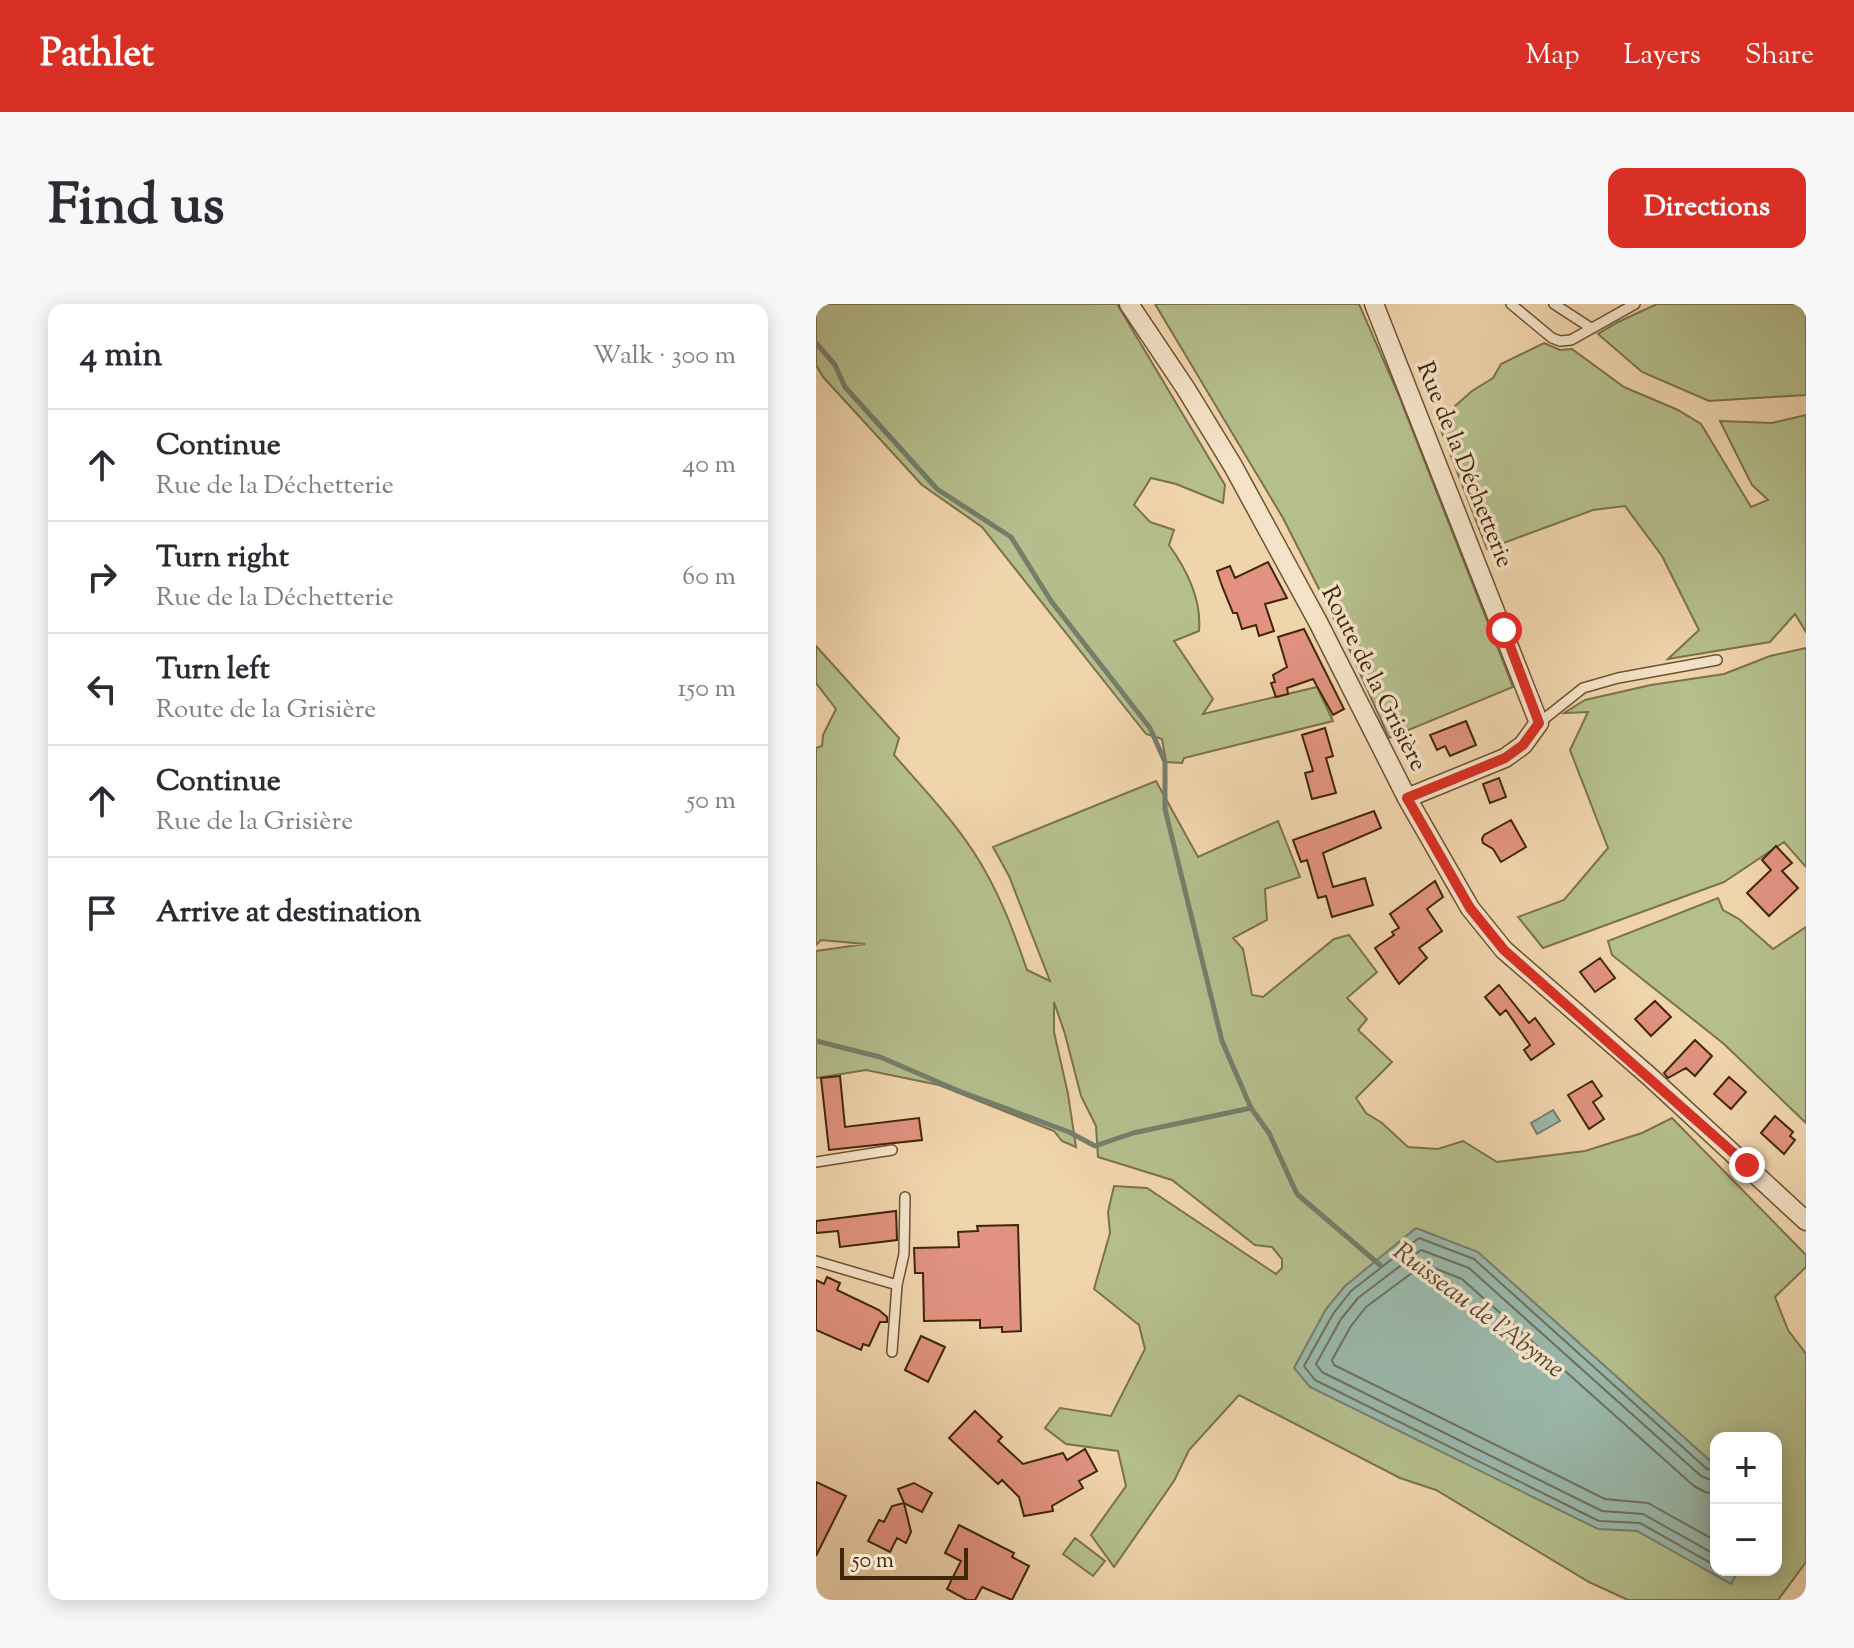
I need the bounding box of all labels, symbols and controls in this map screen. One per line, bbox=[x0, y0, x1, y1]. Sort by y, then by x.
text: Pathlet bbox=[40, 29, 154, 83]
text: Map bbox=[1526, 36, 1579, 76]
text: Layers bbox=[1623, 36, 1701, 76]
text: Share bbox=[1745, 36, 1814, 76]
text: Find us bbox=[48, 168, 224, 249]
button: Directions bbox=[1608, 168, 1806, 248]
text: 4 min bbox=[80, 332, 162, 381]
text: Walk · 300 m bbox=[593, 338, 736, 375]
street label: Rue de la Déchetterie bbox=[1407, 357, 1521, 573]
text: Continue bbox=[156, 425, 281, 468]
icon: ahead bbox=[80, 443, 124, 487]
text: 40 m bbox=[682, 447, 736, 484]
text: Rue de la Déchetterie bbox=[156, 468, 394, 505]
text: Turn right bbox=[156, 537, 289, 580]
icon: right bbox=[80, 555, 124, 599]
text: 60 m bbox=[682, 559, 736, 596]
text: Rue de la Déchetterie bbox=[156, 580, 394, 617]
street label: Route de la Grisière bbox=[1312, 581, 1434, 777]
route start bbox=[1486, 612, 1522, 648]
text: Turn left bbox=[156, 649, 270, 692]
icon: left bbox=[80, 667, 124, 711]
text: 150 m bbox=[677, 671, 736, 708]
text: Route de la Grisière bbox=[156, 692, 376, 729]
text: Continue bbox=[156, 761, 281, 804]
icon: ahead bbox=[80, 779, 124, 823]
text: 50 m bbox=[686, 783, 736, 820]
text: Rue de la Grisière bbox=[156, 804, 353, 841]
icon: arrive bbox=[80, 891, 124, 935]
text: Arrive at destination bbox=[156, 892, 421, 935]
route end bbox=[1729, 1147, 1765, 1183]
water label: Ruisseau de l'Abyme bbox=[1385, 1234, 1571, 1388]
map controls bbox=[1710, 1432, 1782, 1576]
button: + bbox=[1710, 1432, 1782, 1504]
button: − bbox=[1710, 1504, 1782, 1576]
scale bar bbox=[840, 1544, 968, 1580]
text: 50 m bbox=[852, 1546, 894, 1578]

